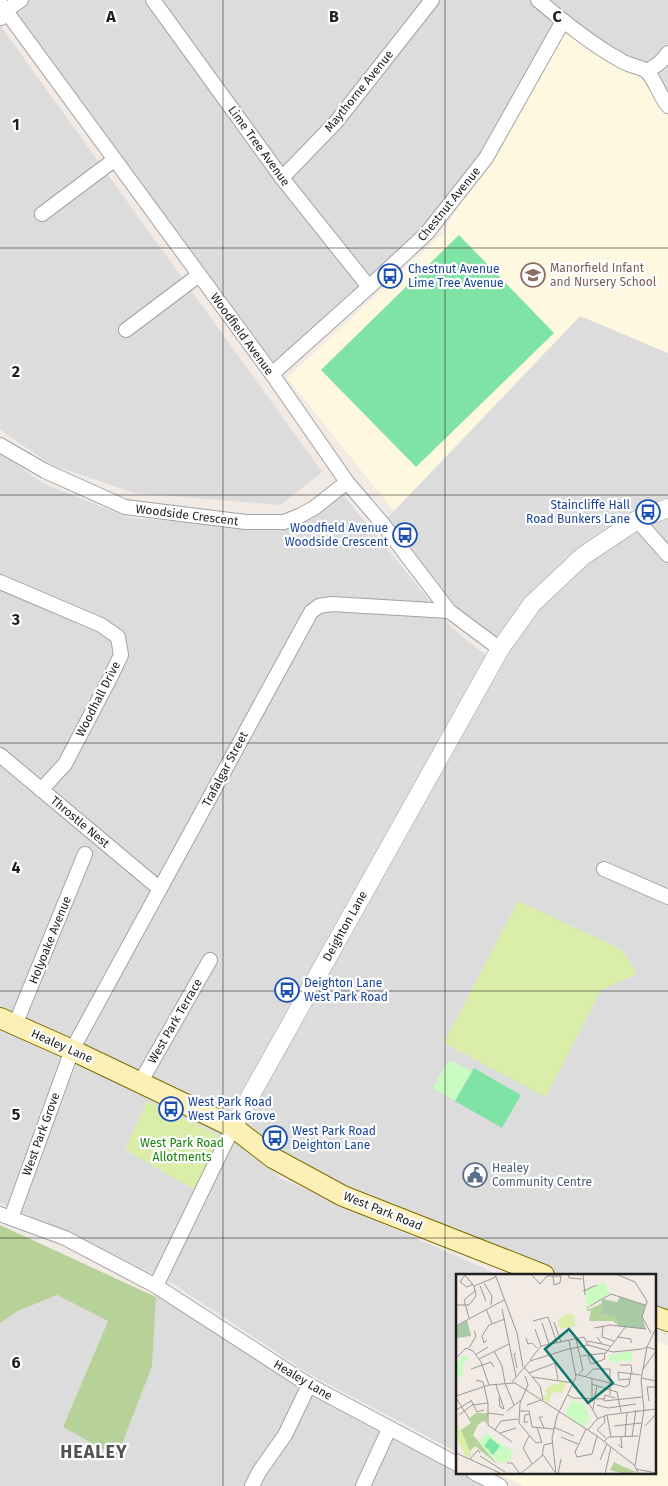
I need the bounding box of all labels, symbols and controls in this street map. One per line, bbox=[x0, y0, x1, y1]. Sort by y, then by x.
text: A bbox=[105, 7, 116, 26]
text: B bbox=[329, 7, 339, 26]
text: C bbox=[552, 7, 562, 26]
street label: Maythorne Avenue bbox=[322, 47, 396, 135]
street label: Lime Tree Avenue bbox=[225, 103, 293, 189]
text: 1 bbox=[12, 115, 20, 134]
street label: Chestnut Avenue bbox=[415, 164, 483, 244]
place label: Manorfield Infant and Nursery School bbox=[550, 261, 657, 289]
place label: Chestnut Avenue Lime Tree Avenue bbox=[408, 262, 504, 290]
school or university icon: Manorfield Infant and Nursery School bbox=[520, 262, 546, 288]
bus stop icon: Chestnut Avenue Lime Tree Avenue bbox=[377, 263, 403, 289]
street label: Woodfield Avenue bbox=[208, 290, 276, 378]
text: 2 bbox=[12, 362, 20, 381]
place label: Staincliffe Hall Road Bunkers Lane bbox=[526, 498, 630, 526]
bus stop icon: Staincliffe Hall Road Bunkers Lane bbox=[635, 499, 661, 525]
street label: Woodside Crescent bbox=[135, 502, 240, 528]
place label: Woodfield Avenue Woodside Crescent bbox=[285, 521, 389, 549]
bus stop icon: Woodfield Avenue Woodside Crescent bbox=[392, 522, 418, 548]
text: 3 bbox=[11, 610, 20, 629]
street label: Woodhall Drive bbox=[73, 659, 123, 739]
street label: Trafalgar Street bbox=[199, 728, 251, 809]
street label: Throstle Nest bbox=[48, 793, 113, 851]
text: 4 bbox=[11, 858, 21, 877]
street label: Deighton Lane bbox=[320, 888, 370, 964]
street label: Holyoake Avenue bbox=[26, 894, 74, 986]
street label: West Park Terrace bbox=[145, 976, 205, 1066]
place label: Deighton Lane West Park Road bbox=[304, 976, 388, 1004]
bus stop icon: Deighton Lane West Park Road bbox=[274, 977, 300, 1003]
street label: Healey Lane bbox=[29, 1026, 95, 1066]
street label: West Park Grove bbox=[19, 1091, 63, 1177]
place label: West Park Road West Park Grove bbox=[188, 1095, 275, 1123]
bus stop icon: West Park Road West Park Grove bbox=[158, 1096, 184, 1122]
text: 5 bbox=[12, 1105, 21, 1124]
place label: West Park Road Deighton Lane bbox=[292, 1124, 376, 1152]
bus stop icon: West Park Road Deighton Lane bbox=[262, 1125, 288, 1151]
park label: West Park Road Allotments bbox=[140, 1136, 224, 1164]
place label: Healey Community Centre bbox=[492, 1161, 592, 1189]
public building icon: Healey Community Centre bbox=[462, 1162, 488, 1188]
street label: West Park Road bbox=[341, 1189, 425, 1233]
inset map bbox=[456, 1274, 656, 1474]
text: 6 bbox=[11, 1353, 21, 1372]
street label: Healey Lane bbox=[271, 1357, 335, 1403]
district label: HEALEY bbox=[60, 1441, 128, 1463]

